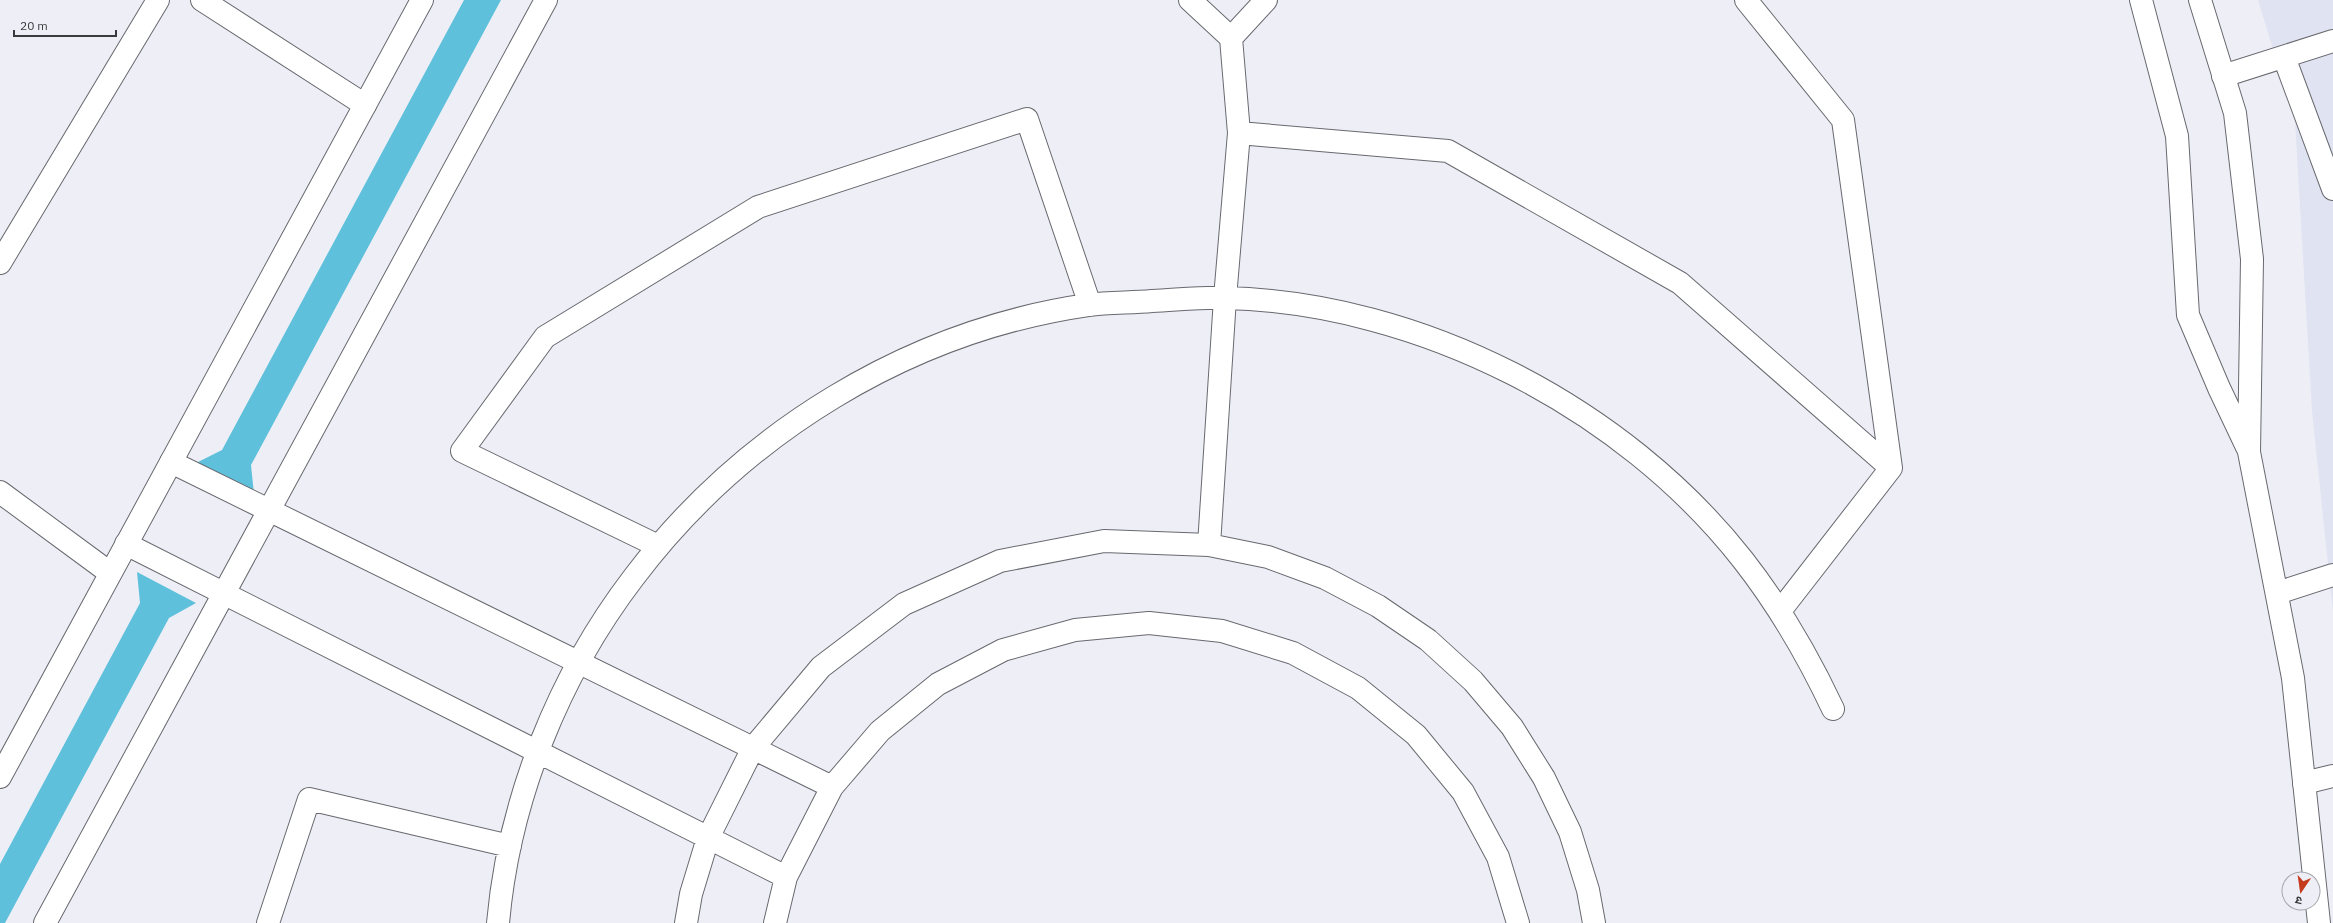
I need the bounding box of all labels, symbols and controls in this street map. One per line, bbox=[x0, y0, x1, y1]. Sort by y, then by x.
scale bar bbox=[14, 12, 116, 38]
text: 20 m bbox=[20, 18, 48, 33]
north arrow bbox=[2281, 871, 2321, 911]
text: उ bbox=[2293, 893, 2303, 908]

